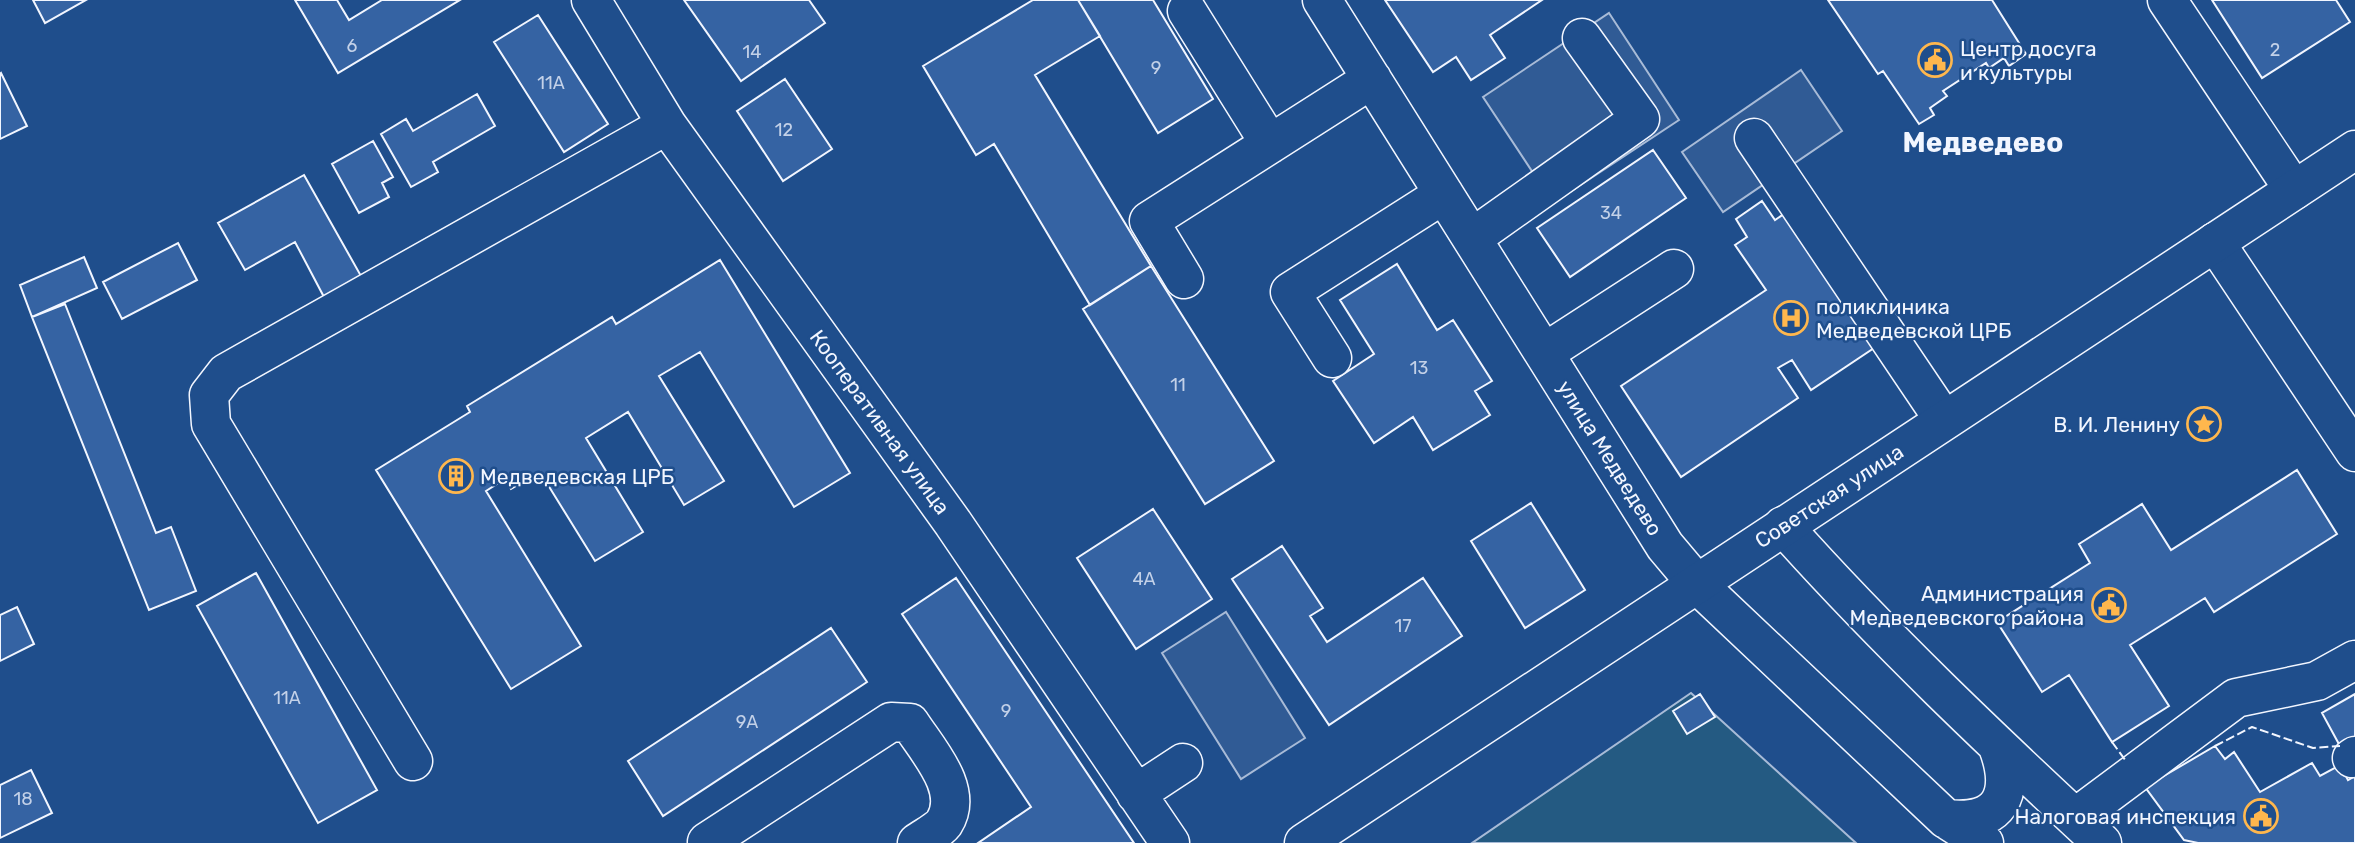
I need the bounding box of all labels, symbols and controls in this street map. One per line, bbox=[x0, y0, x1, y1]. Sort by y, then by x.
house number: 6 bbox=[347, 35, 358, 57]
place label: Центр досуга и культуры bbox=[1960, 36, 2097, 85]
house number: 2 bbox=[2270, 39, 2280, 61]
house number: 14 bbox=[743, 41, 761, 63]
public building icon: Центр досуга и культуры bbox=[1916, 41, 1954, 79]
house number: 9 bbox=[1151, 57, 1161, 79]
house number: 11А bbox=[537, 72, 565, 94]
house number: 12 bbox=[775, 119, 793, 141]
district label: Медведево bbox=[1903, 126, 2063, 159]
house number: 34 bbox=[1600, 202, 1622, 224]
place label: поликлиника Медведевской ЦРБ bbox=[1816, 294, 2011, 343]
hospital icon: поликлиника Медведевской ЦРБ bbox=[1772, 299, 1810, 337]
street label: Кооперативная улица bbox=[805, 325, 955, 519]
house number: 13 bbox=[1410, 357, 1428, 379]
house number: 11 bbox=[1170, 374, 1186, 396]
street label: улица Медведево bbox=[1552, 376, 1668, 540]
place icon: В. И. Ленину bbox=[2185, 405, 2223, 443]
place label: В. И. Ленину bbox=[2053, 412, 2180, 437]
street label: Советская улица bbox=[1750, 439, 1908, 553]
building icon: Медведевская ЦРБ bbox=[437, 457, 475, 495]
place label: Медведевская ЦРБ bbox=[480, 464, 674, 489]
house number: 4А bbox=[1132, 568, 1156, 590]
place label: Администрация Медведевского района bbox=[1850, 581, 2084, 630]
public building icon: Администрация Медведевского района bbox=[2090, 586, 2128, 624]
house number: 17 bbox=[1395, 615, 1411, 637]
house number: 11А bbox=[273, 687, 301, 709]
house number: 9 bbox=[1001, 700, 1011, 722]
house number: 9А bbox=[736, 711, 758, 733]
house number: 18 bbox=[13, 788, 33, 810]
public building icon: Налоговая инспекция bbox=[2242, 797, 2280, 835]
place label: Налоговая инспекция bbox=[2015, 804, 2236, 829]

